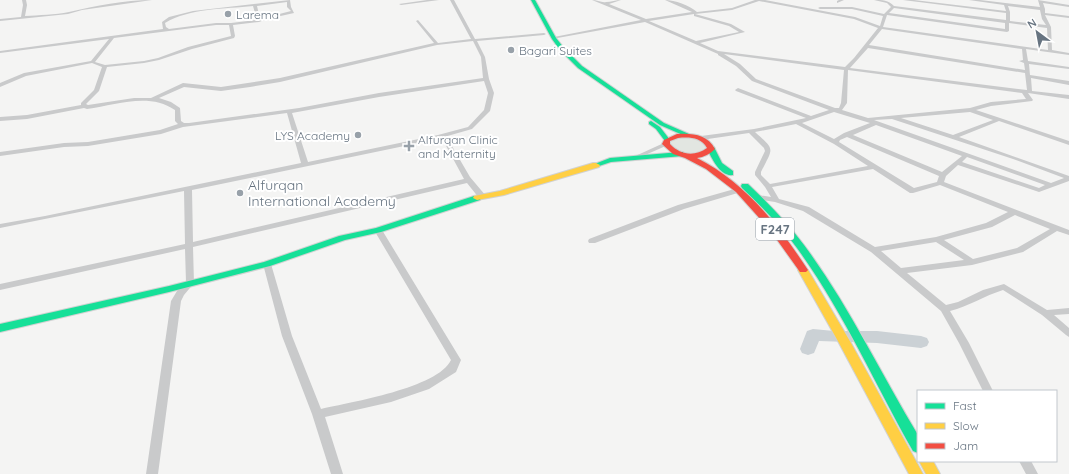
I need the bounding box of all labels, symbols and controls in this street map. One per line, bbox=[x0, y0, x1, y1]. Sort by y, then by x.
place label: Larema bbox=[236, 7, 279, 22]
marker: Larema bbox=[223, 9, 233, 19]
north arrow bbox=[1017, 12, 1057, 52]
text: N bbox=[1025, 15, 1039, 32]
place label: Bagari Suites bbox=[519, 43, 592, 58]
marker: Bagari Suites bbox=[506, 45, 516, 55]
place label: LYS Academy bbox=[275, 128, 350, 143]
marker: LYS Academy bbox=[353, 130, 363, 140]
place label: Alfurqan Clinic and Maternity bbox=[418, 132, 498, 161]
marker: Alfurqan Clinic and Maternity bbox=[403, 140, 415, 152]
place label: Alfurqan International Academy bbox=[248, 176, 396, 210]
marker: Alfurqan International Academy bbox=[235, 188, 245, 198]
road number: F247 bbox=[756, 218, 794, 240]
legend bbox=[917, 390, 1057, 462]
text: Fast bbox=[953, 398, 977, 413]
text: Slow bbox=[953, 418, 979, 433]
text: Jam bbox=[953, 438, 978, 453]

